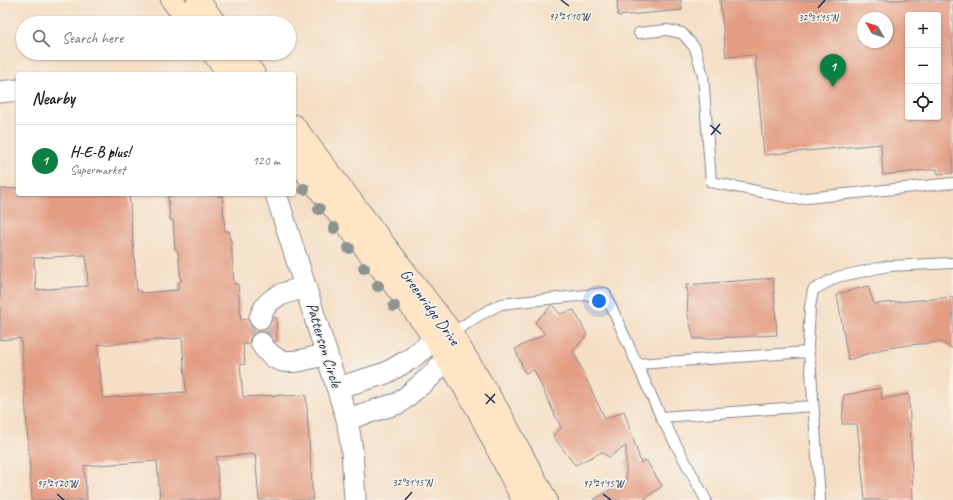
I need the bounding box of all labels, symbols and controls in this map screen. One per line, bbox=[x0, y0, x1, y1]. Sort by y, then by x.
text: 97°21'10"W bbox=[549, 10, 591, 23]
text: 32°31'15"N bbox=[798, 11, 840, 24]
north arrow bbox=[857, 12, 893, 48]
map controls bbox=[905, 12, 941, 120]
button: + bbox=[905, 12, 941, 48]
search box bbox=[16, 16, 296, 60]
icon: search bbox=[30, 27, 52, 49]
text: Search here bbox=[62, 29, 123, 48]
button: − bbox=[905, 48, 941, 84]
pin: 1 bbox=[820, 54, 846, 87]
button: locate bbox=[905, 84, 941, 120]
text: Nearby bbox=[32, 88, 75, 109]
text: H-E-B plus! bbox=[70, 143, 130, 162]
text: 1 bbox=[42, 153, 48, 169]
text: 120 m bbox=[252, 153, 280, 169]
text: Supermarket bbox=[70, 162, 125, 178]
street label: Greenridge Drive bbox=[396, 265, 465, 351]
your location bbox=[589, 291, 609, 311]
street label: Patterson Circle bbox=[302, 300, 347, 391]
text: 32°31'15"N bbox=[392, 476, 434, 489]
text: 97°21'20"W bbox=[37, 477, 79, 490]
text: 97°21'15"W bbox=[583, 477, 625, 490]

